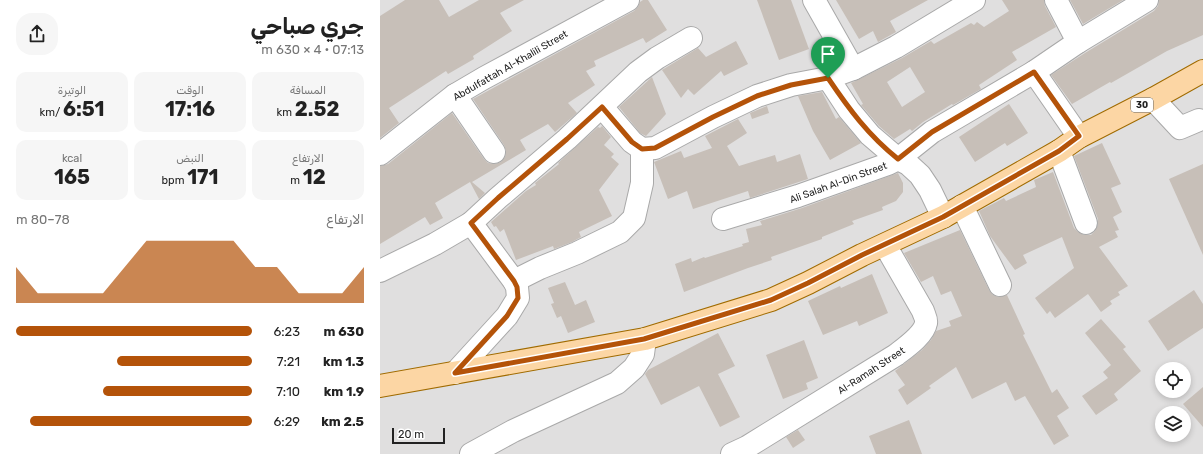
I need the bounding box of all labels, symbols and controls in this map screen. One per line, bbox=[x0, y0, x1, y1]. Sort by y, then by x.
button: share bbox=[16, 13, 58, 55]
text: جري صباحي bbox=[251, 13, 364, 40]
street label: Abdulfattah Al-Khalili Street bbox=[451, 28, 570, 104]
pin bbox=[811, 37, 845, 78]
text: 07:13 · 4 × 630 m bbox=[261, 42, 364, 57]
icon: arrive bbox=[817, 43, 839, 65]
text: الوتيرة bbox=[58, 84, 86, 97]
text: الوقت bbox=[176, 84, 204, 97]
text: المسافة bbox=[290, 84, 326, 97]
text: 6:51 bbox=[63, 97, 105, 121]
text: 17:16 bbox=[165, 97, 215, 121]
text: 2.52 bbox=[295, 97, 339, 121]
road number: 30 bbox=[1131, 98, 1153, 112]
text: /km bbox=[39, 106, 63, 119]
text: km bbox=[277, 106, 295, 119]
text: kcal bbox=[62, 152, 82, 165]
text: النبض bbox=[176, 152, 204, 165]
text: الارتفاع bbox=[292, 152, 324, 165]
street label: Ali Salah Al-Din Street bbox=[788, 160, 889, 206]
text: 165 bbox=[54, 165, 90, 189]
text: 171 bbox=[187, 165, 218, 189]
text: 12 bbox=[303, 165, 326, 189]
text: bpm bbox=[162, 174, 187, 187]
text: m bbox=[290, 174, 303, 187]
text: 78–80 m bbox=[16, 212, 70, 227]
text: الارتفاع bbox=[327, 212, 364, 227]
text: 6:23 bbox=[273, 324, 300, 339]
text: 630 m bbox=[323, 324, 364, 339]
street label: Al-Ramah Street bbox=[836, 345, 908, 397]
text: 7:21 bbox=[277, 354, 300, 369]
text: 1.3 km bbox=[323, 354, 364, 369]
map controls bbox=[1155, 362, 1191, 442]
button: locate bbox=[1155, 362, 1191, 398]
text: 7:10 bbox=[276, 384, 300, 399]
text: 1.9 km bbox=[324, 384, 364, 399]
button: layers bbox=[1155, 406, 1191, 442]
text: 6:29 bbox=[273, 414, 300, 429]
text: 2.5 km bbox=[321, 414, 364, 429]
scale bar bbox=[392, 426, 445, 445]
text: 20 m bbox=[398, 428, 424, 441]

